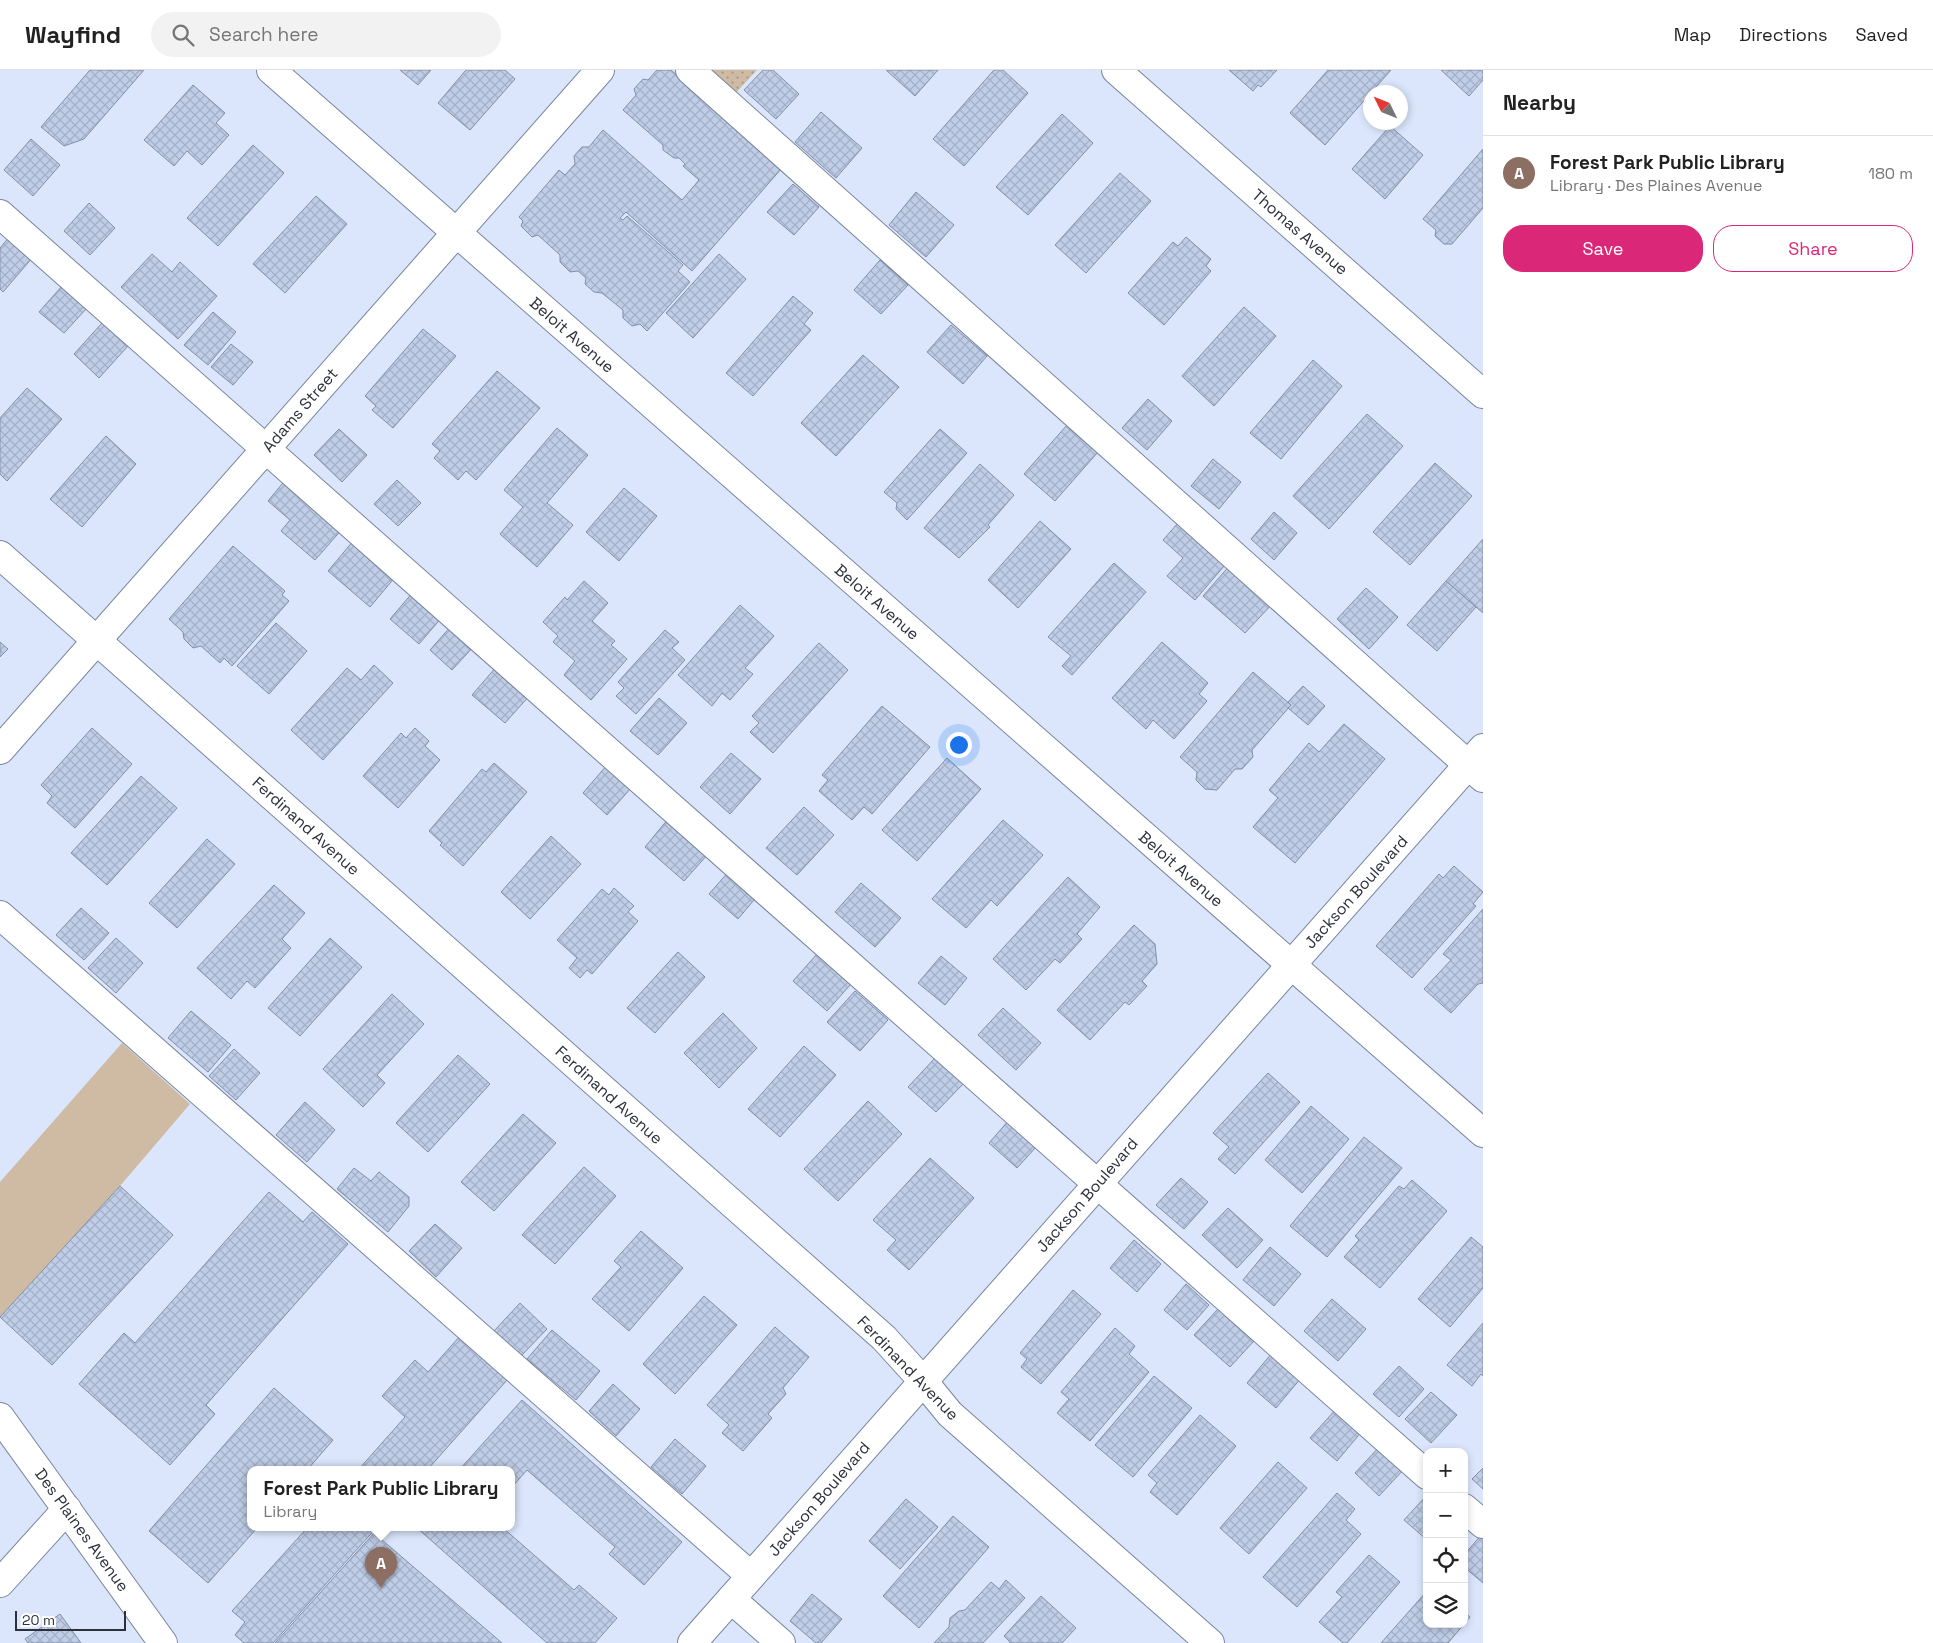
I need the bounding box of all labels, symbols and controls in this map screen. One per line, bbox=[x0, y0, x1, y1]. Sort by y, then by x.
search box bbox=[151, 12, 501, 57]
text: Wayfind bbox=[25, 19, 121, 50]
icon: search bbox=[169, 21, 197, 49]
text: Search here bbox=[209, 22, 319, 47]
text: Map bbox=[1674, 23, 1711, 46]
text: Directions bbox=[1739, 23, 1828, 46]
text: Saved bbox=[1856, 23, 1908, 46]
north arrow bbox=[1363, 85, 1408, 130]
text: Nearby bbox=[1503, 89, 1576, 116]
text: Forest Park Public Library bbox=[1550, 150, 1785, 175]
text: A bbox=[1514, 163, 1524, 184]
text: 180 m bbox=[1868, 163, 1913, 184]
text: Library · Des Plaines Avenue bbox=[1550, 175, 1762, 196]
street label: Thomas Avenue bbox=[1248, 184, 1352, 280]
button: Save bbox=[1503, 225, 1703, 272]
button: Share bbox=[1713, 225, 1913, 272]
street label: Beloit Avenue bbox=[525, 292, 619, 378]
street label: Adams Street bbox=[258, 364, 342, 456]
street label: Beloit Avenue bbox=[830, 559, 924, 645]
your location bbox=[946, 732, 972, 758]
street label: Ferdinand Avenue bbox=[248, 772, 364, 880]
street label: Beloit Avenue bbox=[1134, 826, 1228, 912]
street label: Jackson Boulevard bbox=[1300, 831, 1412, 953]
street label: Ferdinand Avenue bbox=[551, 1041, 667, 1149]
street label: Jackson Boulevard bbox=[1031, 1133, 1143, 1257]
street label: Ferdinand Avenue bbox=[853, 1311, 963, 1425]
street label: Jackson Boulevard bbox=[763, 1437, 875, 1561]
map controls bbox=[1423, 1448, 1468, 1628]
button: + bbox=[1423, 1448, 1468, 1493]
street label: Des Plaines Avenue bbox=[30, 1464, 134, 1596]
popup bbox=[247, 1466, 515, 1531]
text: Forest Park Public Library bbox=[264, 1476, 498, 1501]
button: − bbox=[1423, 1493, 1468, 1538]
text: Library bbox=[264, 1501, 317, 1522]
button: locate bbox=[1423, 1538, 1468, 1583]
pin: A bbox=[365, 1547, 397, 1588]
button: layers bbox=[1423, 1583, 1468, 1628]
scale bar bbox=[15, 1608, 126, 1631]
text: 20 m bbox=[22, 1611, 55, 1629]

